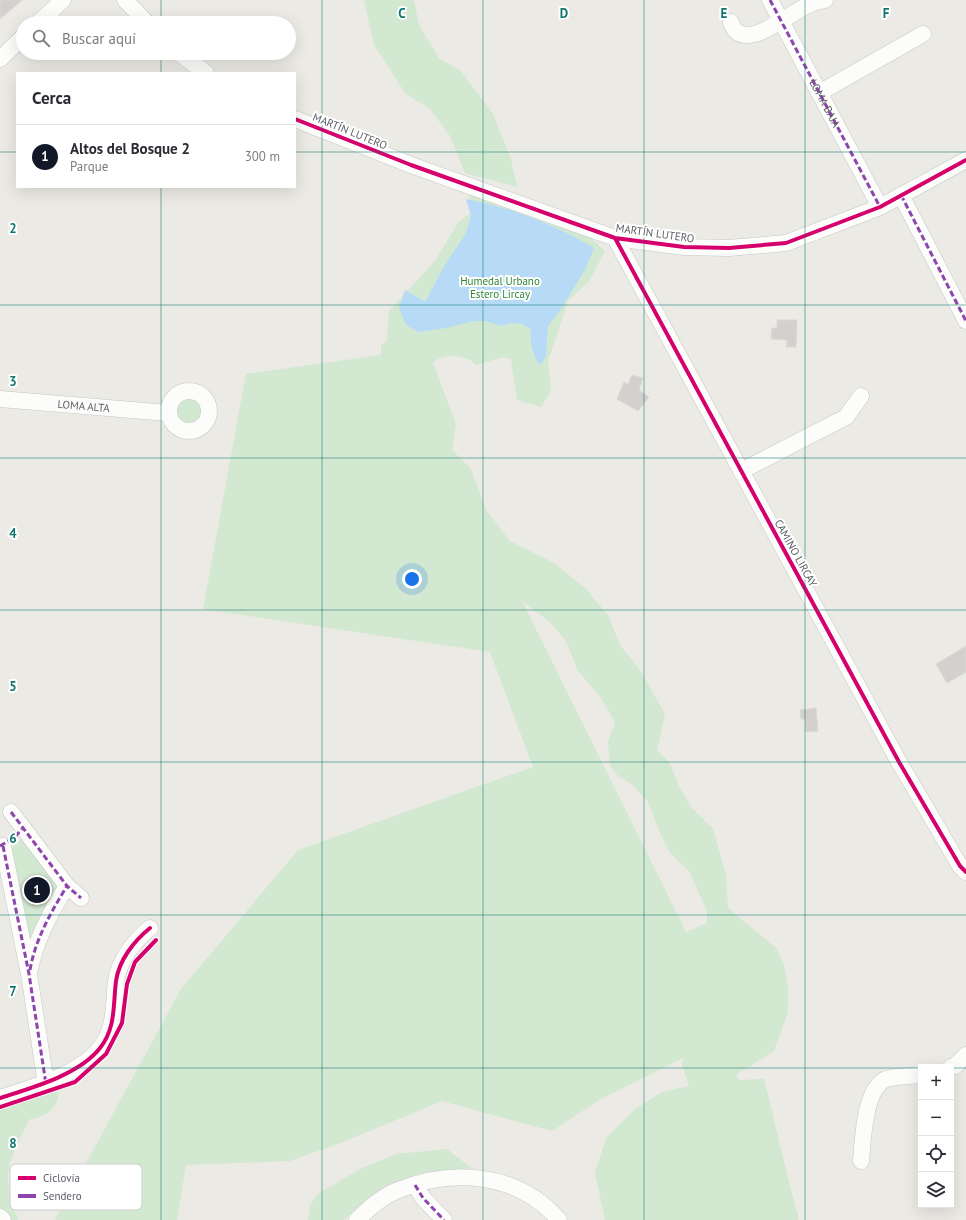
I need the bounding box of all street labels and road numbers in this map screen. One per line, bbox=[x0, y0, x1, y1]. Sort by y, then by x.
street label: LOMA BAJA bbox=[806, 77, 844, 130]
street label: MARTÍN LUTERO bbox=[311, 110, 389, 152]
street label: MARTÍN LUTERO bbox=[615, 221, 695, 245]
street label: LOMA ALTA bbox=[57, 397, 111, 415]
street label: CAMINO LIRCAY bbox=[772, 517, 821, 590]

